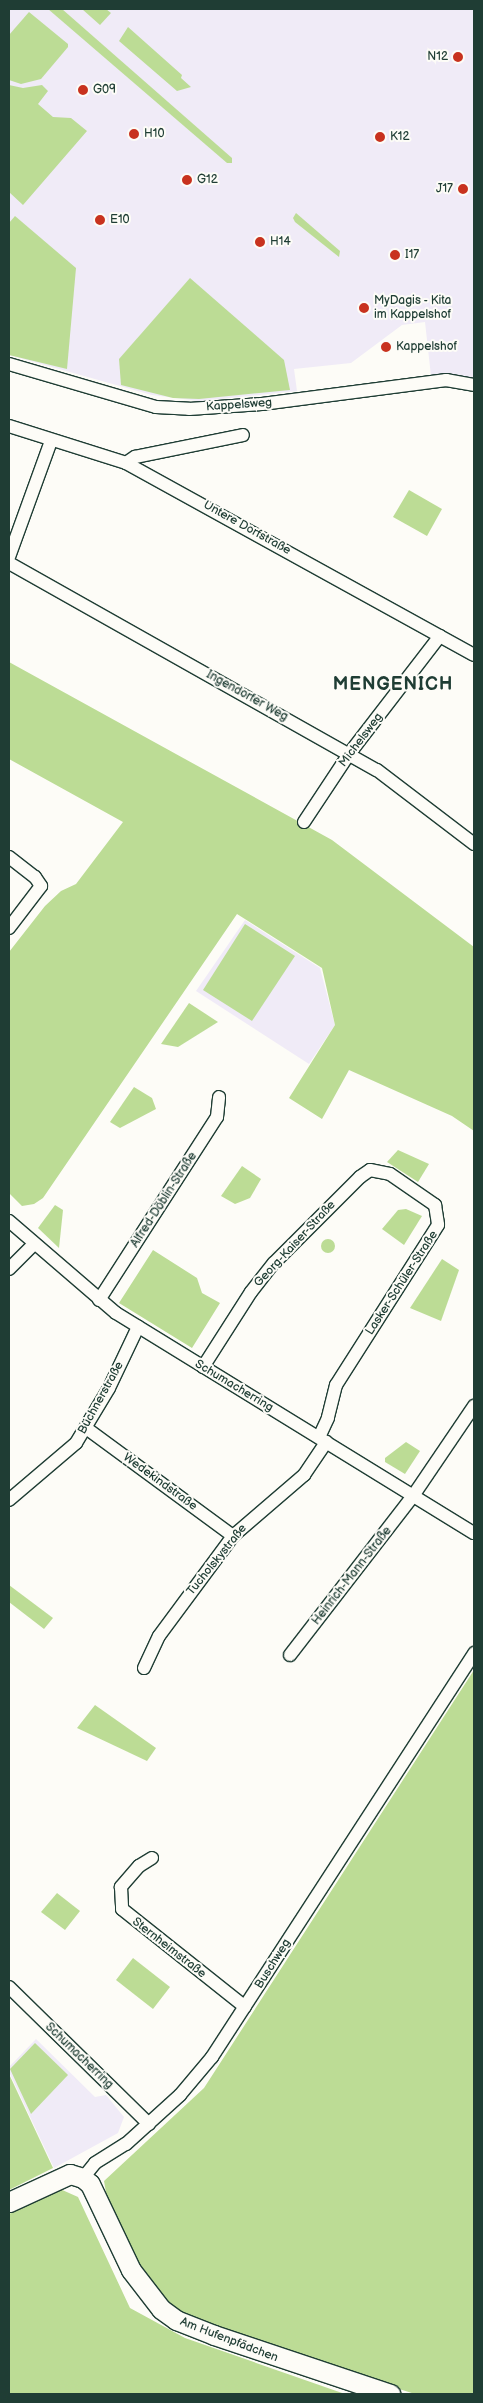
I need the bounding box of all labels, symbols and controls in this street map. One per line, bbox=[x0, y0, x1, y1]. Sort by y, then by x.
place label: N12 bbox=[427, 50, 448, 64]
marker: N12 bbox=[452, 51, 464, 63]
place label: G09 bbox=[93, 83, 116, 97]
marker: G09 bbox=[77, 84, 89, 96]
place label: H10 bbox=[144, 127, 164, 141]
marker: H10 bbox=[128, 128, 140, 140]
place label: K12 bbox=[390, 130, 409, 144]
marker: K12 bbox=[374, 131, 386, 143]
place label: G12 bbox=[197, 173, 218, 187]
marker: G12 bbox=[181, 174, 193, 186]
place label: J17 bbox=[436, 182, 453, 196]
marker: J17 bbox=[457, 183, 469, 195]
place label: E10 bbox=[110, 213, 130, 227]
marker: E10 bbox=[94, 214, 106, 226]
place label: H14 bbox=[270, 235, 291, 249]
marker: H14 bbox=[254, 236, 266, 248]
place label: I17 bbox=[405, 248, 419, 262]
marker: I17 bbox=[389, 249, 401, 261]
place label: MyDagis - Kita im Kappelshof bbox=[374, 294, 452, 322]
marker: MyDagis - Kita im Kappelshof bbox=[358, 302, 370, 314]
place label: Kappelshof bbox=[396, 340, 457, 354]
marker: Kappelshof bbox=[380, 341, 392, 353]
street label: Kappelsweg bbox=[206, 396, 272, 414]
street label: Untere Dorfstraße bbox=[201, 498, 293, 558]
street label: Ingendorfer Weg bbox=[203, 668, 291, 724]
district label: MENGENICH bbox=[332, 674, 454, 696]
street label: Michelsweg bbox=[336, 710, 386, 770]
street label: Alfred-Döblin-Straße bbox=[128, 1150, 200, 1250]
street label: Georg-Kaiser-Straße bbox=[251, 1198, 339, 1290]
street label: Lasker-Schüler-Straße bbox=[363, 1228, 441, 1338]
street label: Schumacherring bbox=[192, 1357, 276, 1415]
street label: Büchnerstraße bbox=[75, 1359, 127, 1437]
street label: Wedekindstraße bbox=[120, 1450, 200, 1514]
street label: Tucholskystraße bbox=[184, 1522, 250, 1598]
street label: Heinrich-Mann-Straße bbox=[309, 1524, 395, 1628]
street label: Sternheimstraße bbox=[129, 1915, 209, 1981]
street label: Buschweg bbox=[252, 1937, 294, 1991]
street label: Schumacherring bbox=[42, 2020, 116, 2092]
street label: Am Hufenpfädchen bbox=[178, 2315, 280, 2365]

